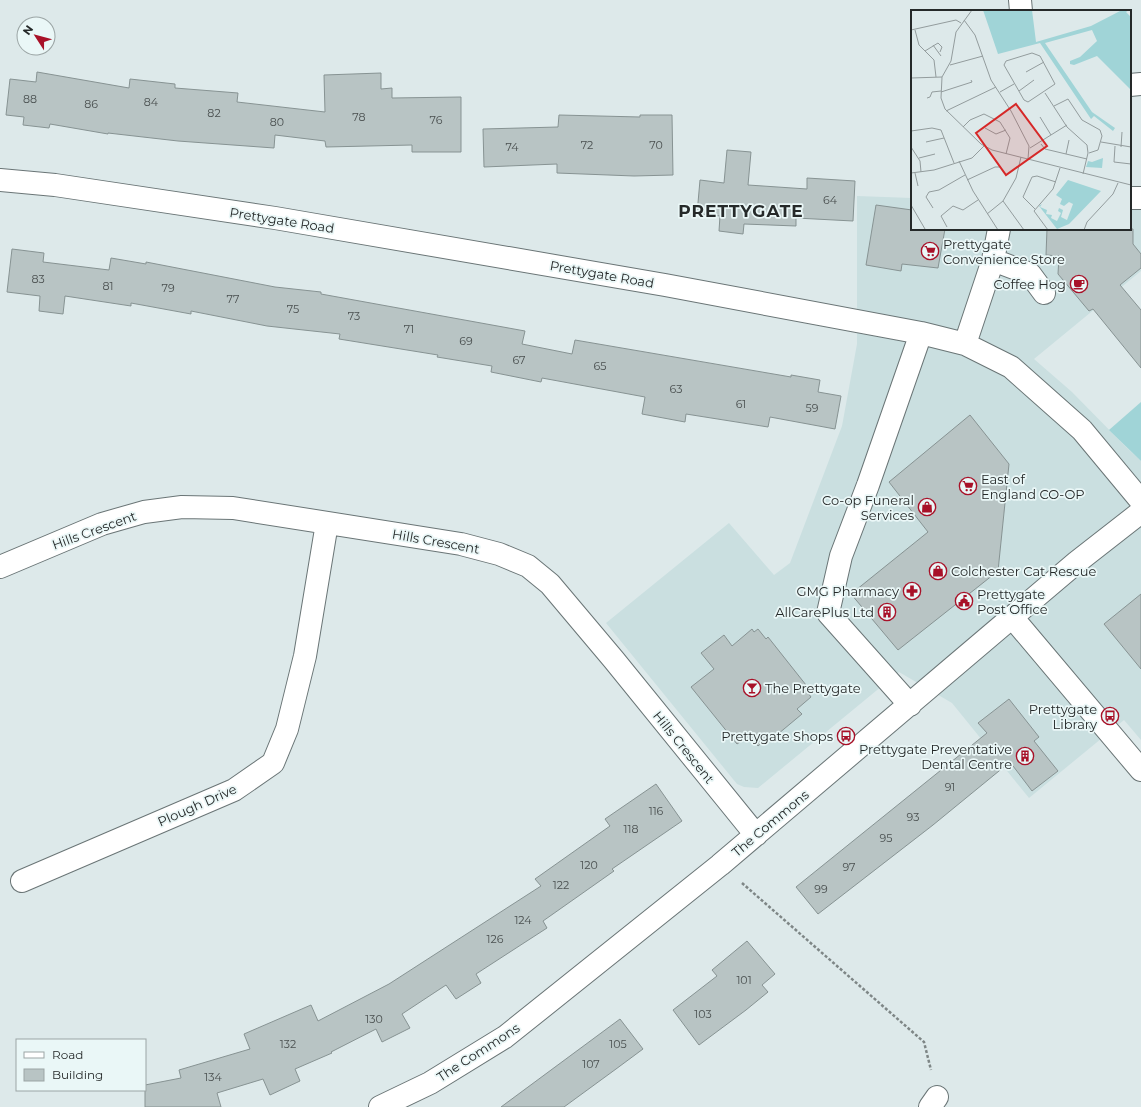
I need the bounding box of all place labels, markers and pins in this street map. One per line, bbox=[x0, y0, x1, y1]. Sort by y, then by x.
place label: Prettygate Convenience Store bbox=[943, 236, 1065, 267]
supermarket icon: Prettygate Convenience Store bbox=[920, 241, 940, 261]
cafe icon: Coffee Hog bbox=[1069, 274, 1089, 294]
place label: Coffee Hog bbox=[993, 276, 1066, 292]
place label: East of England CO-OP bbox=[981, 471, 1085, 502]
supermarket icon: East of England CO-OP bbox=[958, 476, 978, 496]
place label: Co-op Funeral Services bbox=[822, 492, 914, 523]
shop icon: Co-op Funeral Services bbox=[917, 497, 937, 517]
shop icon: Colchester Cat Rescue bbox=[928, 561, 948, 581]
place label: Colchester Cat Rescue bbox=[951, 563, 1096, 579]
pharmacy icon: GMG Pharmacy bbox=[902, 581, 922, 601]
place label: GMG Pharmacy bbox=[796, 583, 900, 599]
place label: Prettygate Post Office bbox=[977, 586, 1048, 617]
public building icon: Prettygate Post Office bbox=[954, 591, 974, 611]
building icon: AllCarePlus Ltd bbox=[877, 602, 897, 622]
place label: AllCarePlus Ltd bbox=[775, 604, 874, 620]
bar icon: The Prettygate bbox=[742, 678, 762, 698]
place label: The Prettygate bbox=[765, 680, 861, 696]
place label: Prettygate Library bbox=[1029, 701, 1098, 732]
bus stop icon: Prettygate Library bbox=[1100, 706, 1120, 726]
bus stop icon: Prettygate Shops bbox=[836, 726, 856, 746]
place label: Prettygate Shops bbox=[721, 728, 833, 744]
place label: Prettygate Preventative Dental Centre bbox=[859, 741, 1012, 772]
building icon: Prettygate Preventative Dental Centre bbox=[1015, 746, 1035, 766]

